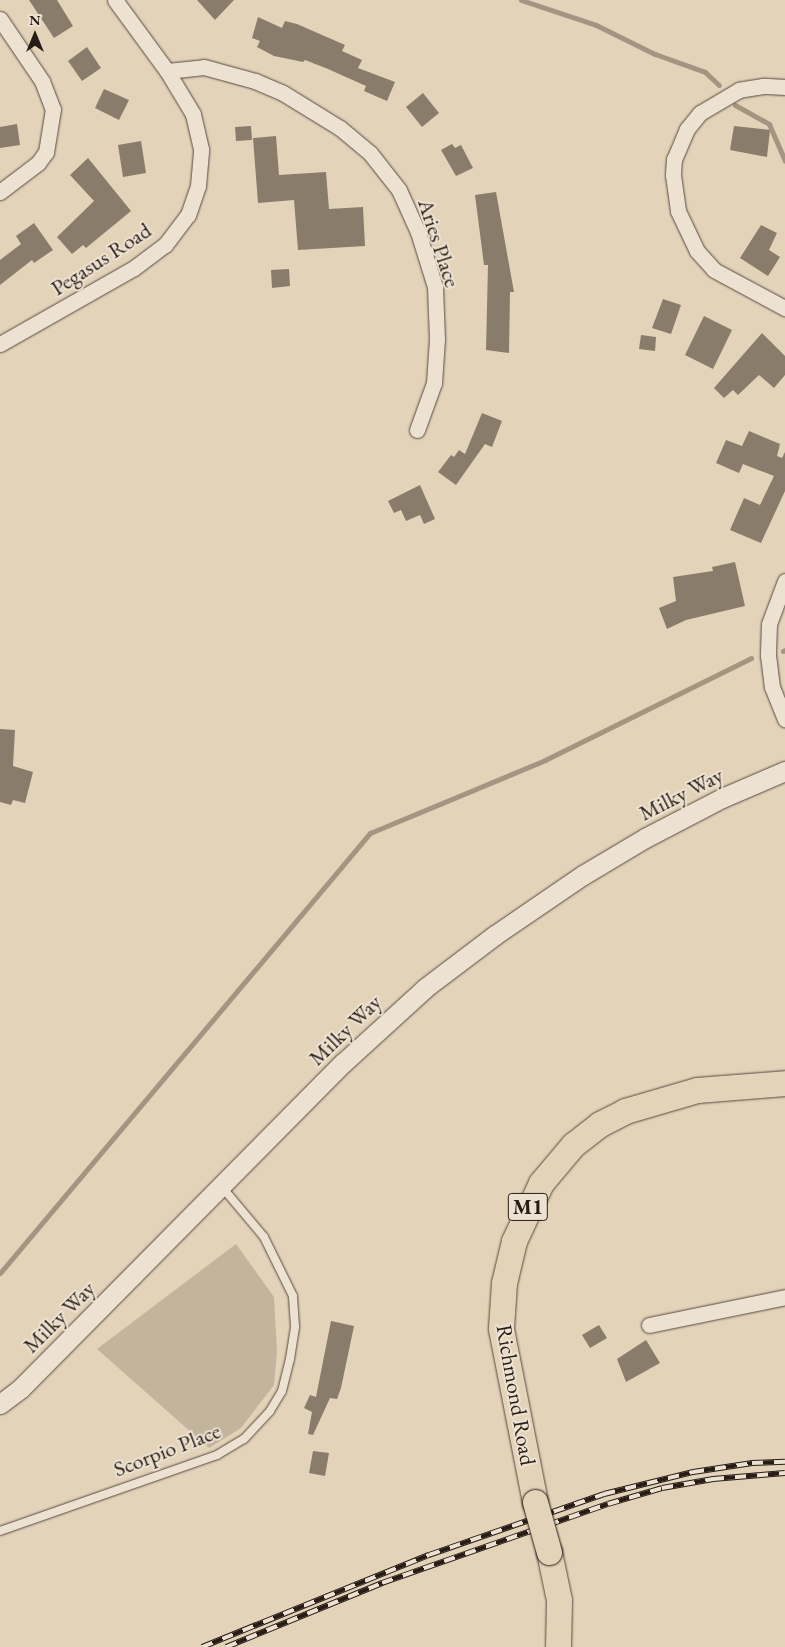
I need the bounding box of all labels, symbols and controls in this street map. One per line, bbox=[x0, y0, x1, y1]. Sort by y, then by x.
north arrow bbox=[10, 10, 60, 60]
text: N bbox=[29, 11, 41, 29]
street label: Aries Place bbox=[412, 195, 466, 291]
street label: Pegasus Road bbox=[46, 217, 156, 301]
street label: Milky Way bbox=[634, 762, 728, 826]
street label: Milky Way bbox=[303, 989, 387, 1071]
road number: M1 bbox=[507, 1188, 549, 1226]
street label: Milky Way bbox=[17, 1275, 101, 1359]
street label: Richmond Road bbox=[491, 1323, 541, 1467]
street label: Scorpio Place bbox=[110, 1418, 224, 1482]

